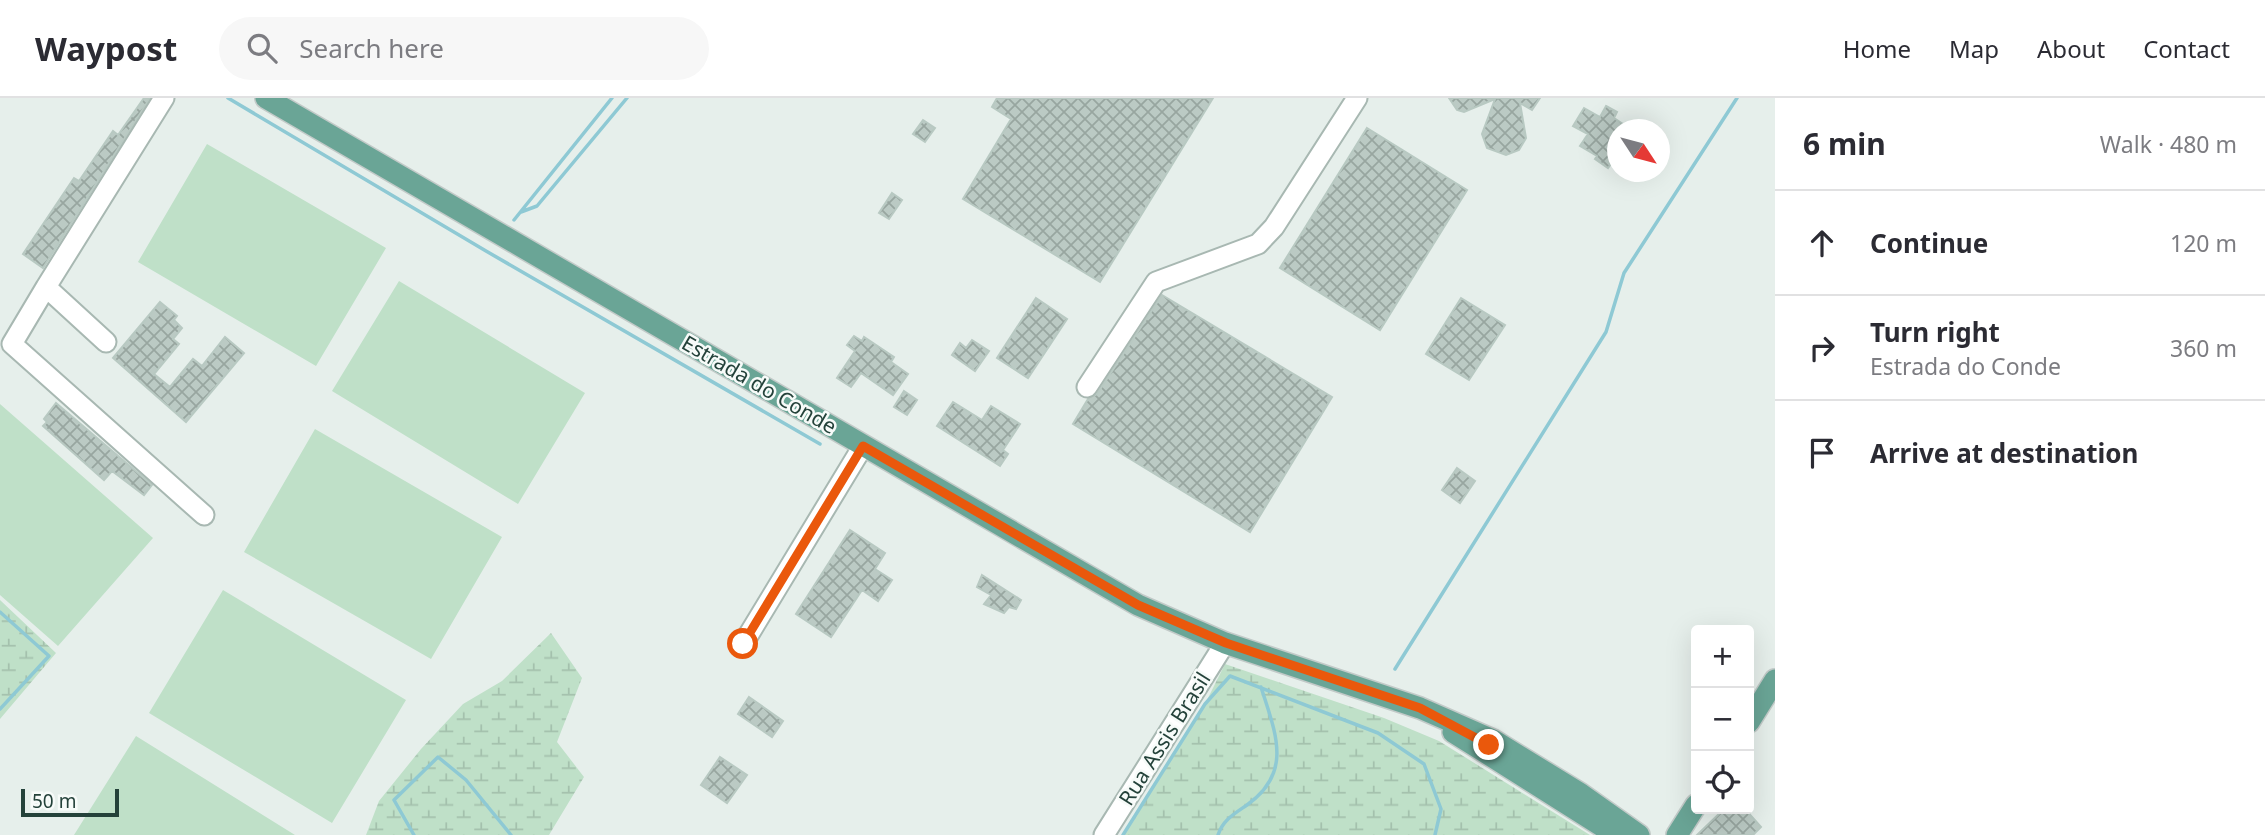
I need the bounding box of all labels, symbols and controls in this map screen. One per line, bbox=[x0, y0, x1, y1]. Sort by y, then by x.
search box bbox=[219, 17, 709, 80]
text: Waypost bbox=[35, 26, 177, 71]
icon: search bbox=[243, 29, 281, 67]
text: Search here bbox=[299, 30, 444, 66]
text: Home bbox=[1843, 32, 1911, 65]
text: Map bbox=[1949, 32, 1999, 65]
text: About bbox=[2037, 32, 2105, 65]
text: Contact bbox=[2143, 32, 2230, 65]
north arrow bbox=[1607, 119, 1670, 182]
text: 6 min bbox=[1803, 123, 1886, 164]
text: Walk · 480 m bbox=[2100, 128, 2237, 160]
icon: ahead bbox=[1803, 224, 1841, 262]
text: Continue bbox=[1870, 225, 1988, 261]
text: 120 m bbox=[2170, 227, 2237, 259]
text: Turn right bbox=[1870, 314, 2000, 350]
street label: Estrada do Conde bbox=[677, 328, 842, 440]
icon: right bbox=[1803, 329, 1841, 367]
text: 360 m bbox=[2170, 332, 2237, 364]
text: Estrada do Conde bbox=[1870, 350, 2061, 382]
icon: arrive bbox=[1803, 434, 1841, 472]
text: Arrive at destination bbox=[1870, 435, 2139, 471]
map controls bbox=[1691, 625, 1754, 814]
button: + bbox=[1691, 625, 1754, 688]
route start bbox=[727, 628, 758, 659]
street label: Rua Assis Brasil bbox=[1112, 666, 1216, 810]
button: − bbox=[1691, 688, 1754, 751]
route end bbox=[1473, 729, 1504, 760]
button: locate bbox=[1691, 751, 1754, 814]
scale bar bbox=[21, 786, 119, 818]
text: 50 m bbox=[32, 788, 76, 814]

